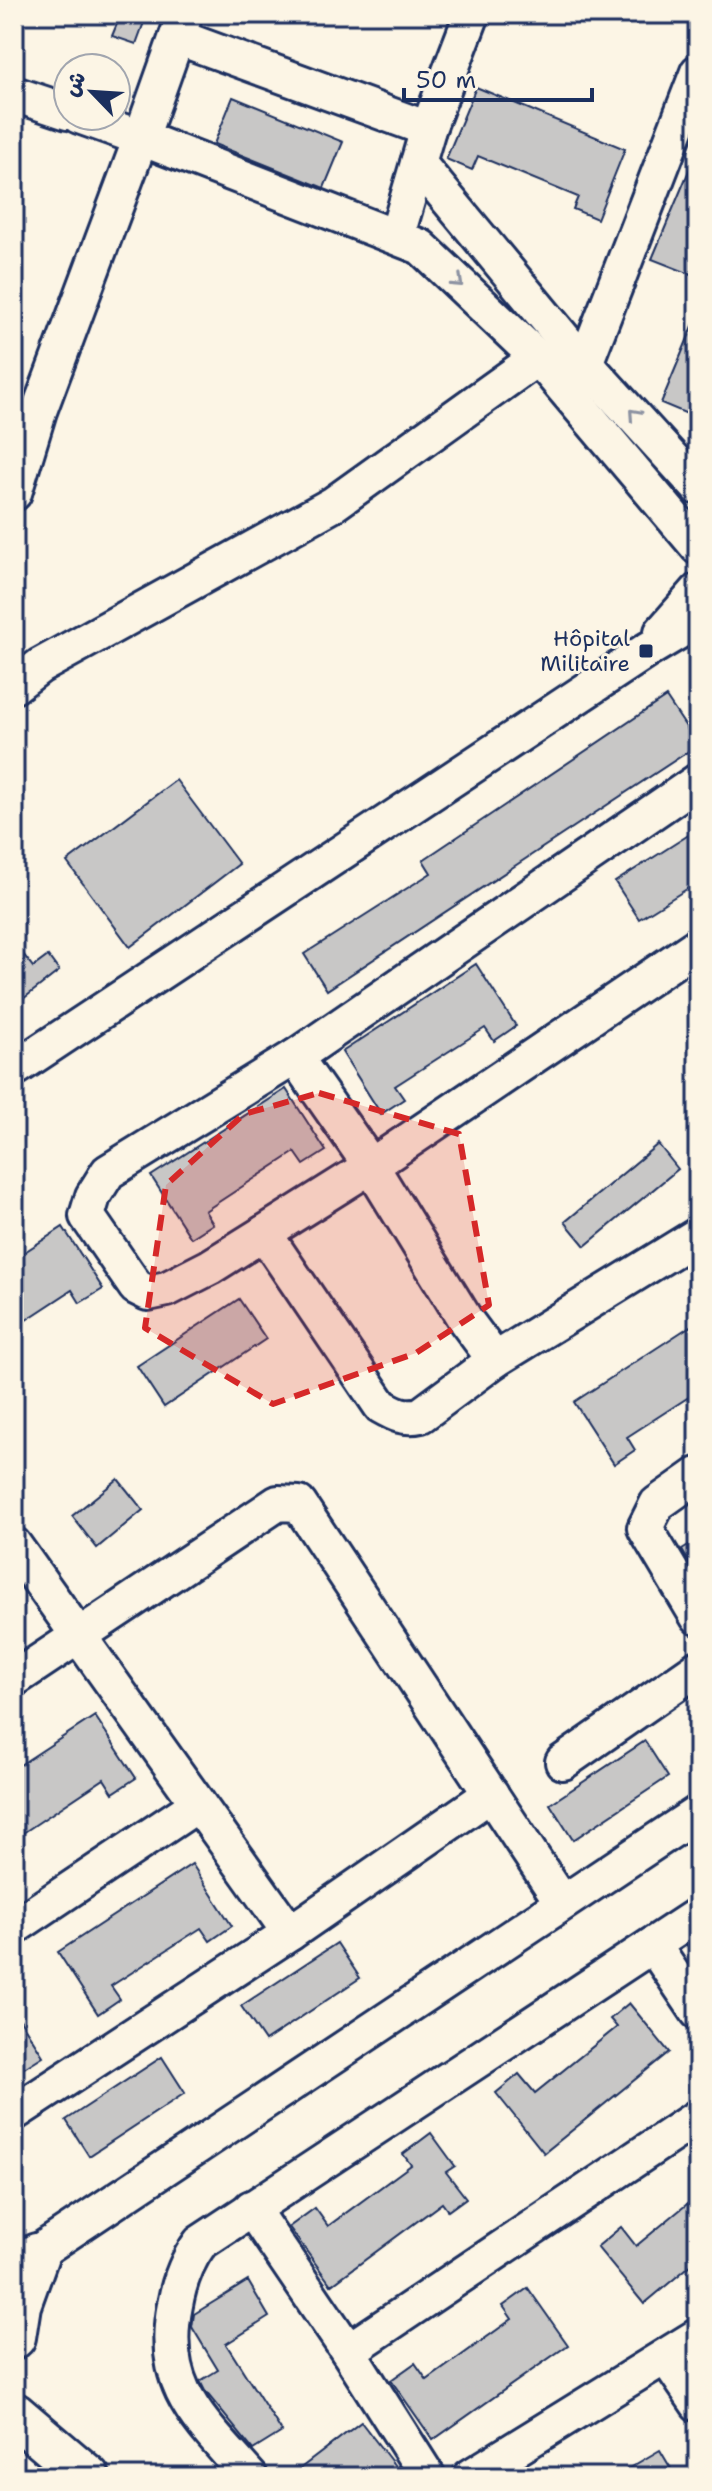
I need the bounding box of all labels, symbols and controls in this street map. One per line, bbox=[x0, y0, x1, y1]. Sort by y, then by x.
north arrow bbox=[52, 52, 132, 132]
scale bar bbox=[404, 52, 592, 102]
text: 50 m bbox=[416, 64, 476, 96]
text: ش bbox=[56, 67, 93, 101]
one-way arrow bbox=[449, 273, 463, 288]
one-way arrow bbox=[629, 409, 643, 424]
place label: Hôpital Militaire bbox=[540, 624, 630, 678]
marker: Hôpital Militaire bbox=[637, 642, 655, 660]

